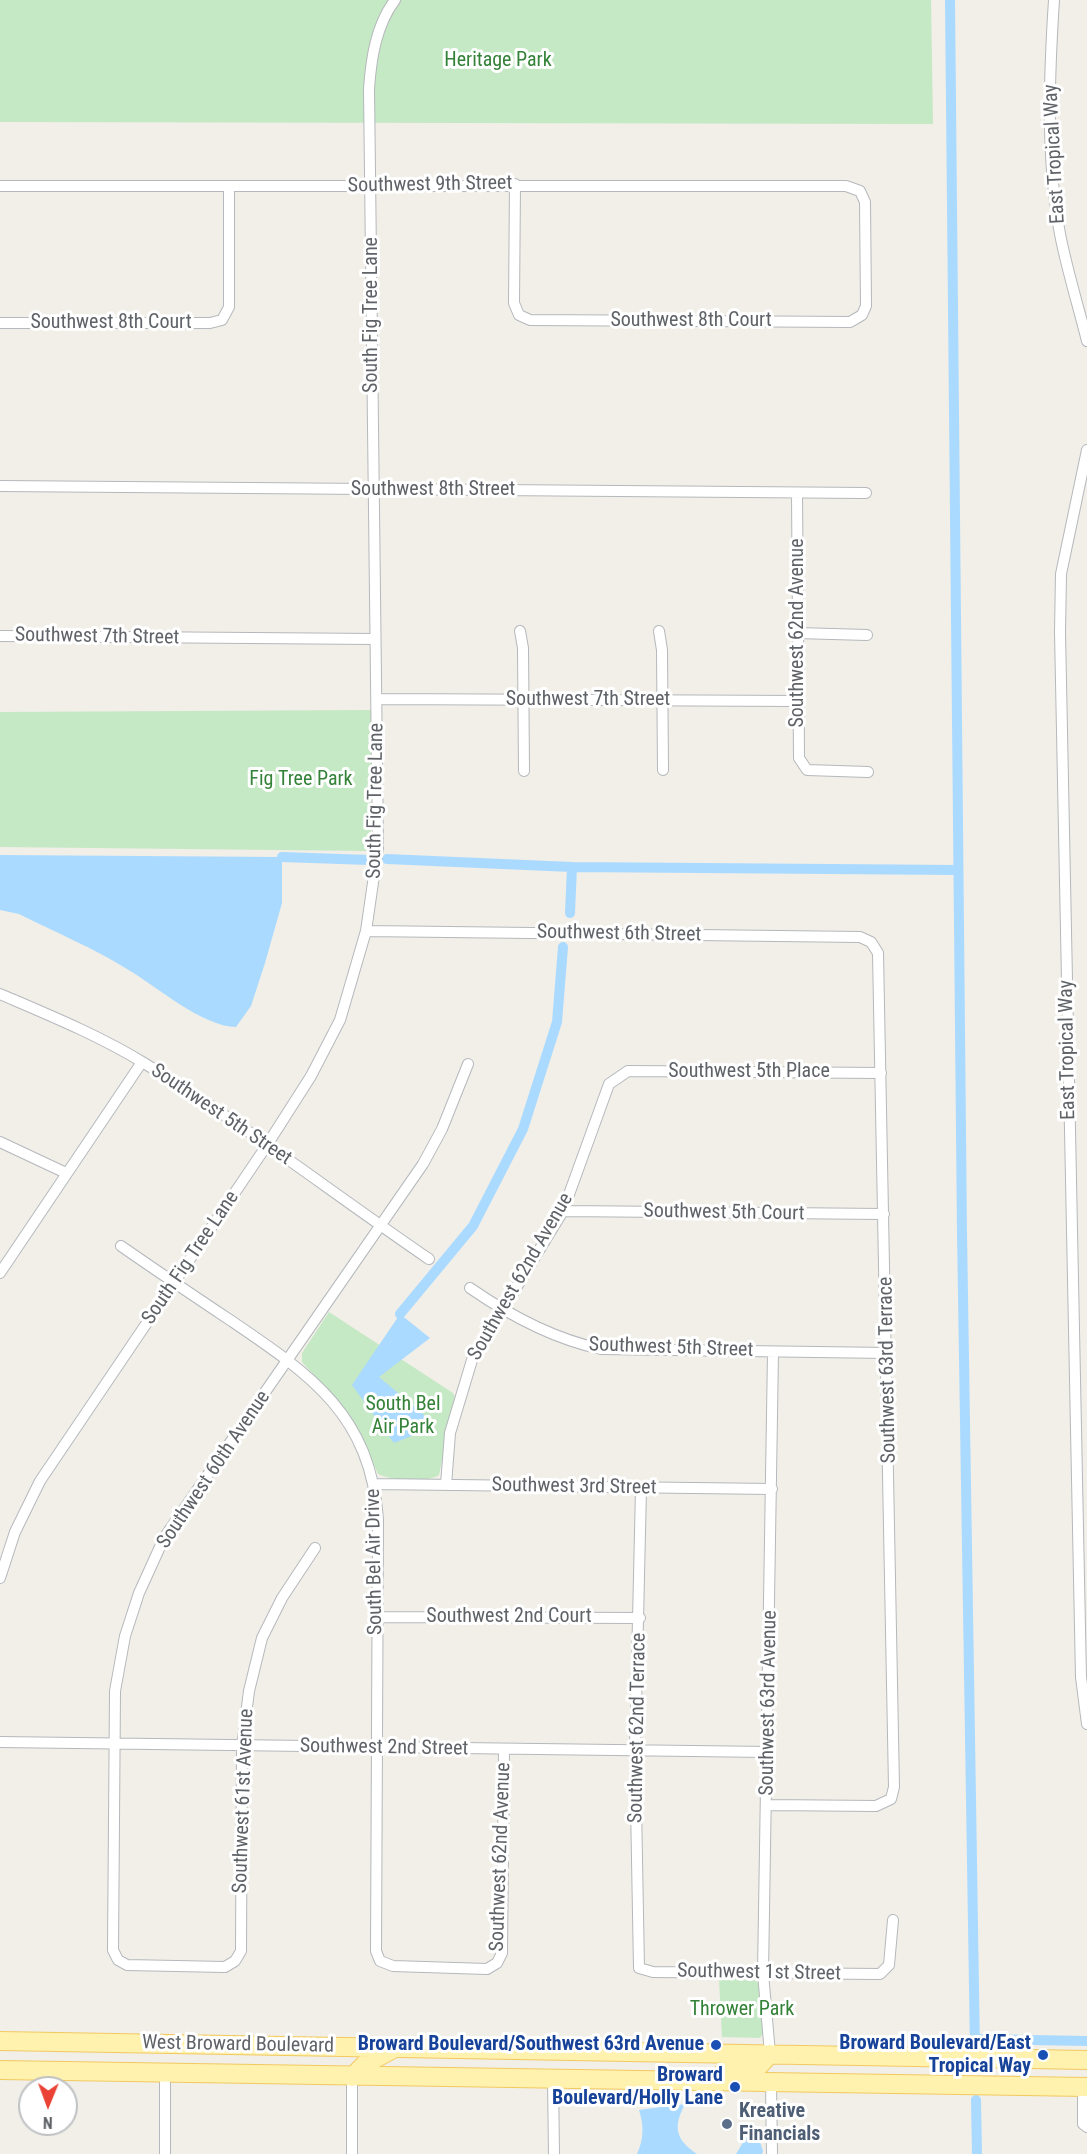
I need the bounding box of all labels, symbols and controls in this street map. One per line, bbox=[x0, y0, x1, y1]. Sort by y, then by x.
park label: Heritage Park bbox=[444, 49, 552, 73]
street label: East Tropical Way bbox=[1039, 84, 1071, 224]
street label: Southwest 9th Street bbox=[348, 172, 512, 198]
street label: South Fig Tree Lane bbox=[360, 237, 384, 393]
street label: Southwest 8th Court bbox=[610, 309, 772, 333]
street label: Southwest 8th Court bbox=[30, 311, 192, 335]
street label: Southwest 8th Street bbox=[351, 478, 515, 502]
street label: Southwest 62nd Avenue bbox=[786, 538, 810, 728]
street label: Southwest 7th Street bbox=[15, 624, 179, 650]
street label: Southwest 7th Street bbox=[506, 688, 670, 712]
street label: South Fig Tree Lane bbox=[363, 723, 389, 879]
park label: Fig Tree Park bbox=[249, 768, 353, 792]
street label: Southwest 6th Street bbox=[537, 921, 701, 947]
street label: East Tropical Way bbox=[1055, 980, 1081, 1120]
street label: Southwest 5th Street bbox=[146, 1059, 296, 1171]
street label: Southwest 5th Place bbox=[668, 1060, 830, 1084]
street label: South Fig Tree Lane bbox=[137, 1187, 245, 1329]
street label: Southwest 62nd Avenue bbox=[463, 1189, 579, 1365]
street label: Southwest 5th Court bbox=[643, 1200, 805, 1226]
street label: Southwest 63rd Terrace bbox=[874, 1276, 902, 1464]
street label: Southwest 5th Street bbox=[588, 1333, 754, 1363]
street label: Southwest 60th Avenue bbox=[152, 1387, 276, 1553]
park label: South Bel Air Park bbox=[365, 1393, 441, 1440]
street label: Southwest 3rd Street bbox=[491, 1474, 657, 1500]
street label: South Bel Air Drive bbox=[362, 1489, 388, 1635]
street label: Southwest 2nd Court bbox=[426, 1605, 592, 1629]
street label: Southwest 63rd Avenue bbox=[755, 1610, 783, 1796]
street label: Southwest 62nd Terrace bbox=[624, 1633, 652, 1823]
street label: Southwest 61st Avenue bbox=[229, 1708, 259, 1894]
street label: Southwest 2nd Street bbox=[300, 1735, 468, 1761]
street label: Southwest 62nd Avenue bbox=[486, 1762, 516, 1952]
street label: Southwest 1st Street bbox=[677, 1960, 841, 1986]
park label: Thrower Park bbox=[690, 1998, 794, 2022]
street label: West Broward Boulevard bbox=[142, 2031, 334, 2059]
place label: Broward Boulevard/East Tropical Way bbox=[839, 2032, 1031, 2079]
place label: Broward Boulevard/Southwest 63rd Avenue bbox=[358, 2033, 704, 2057]
marker: Broward Boulevard/Southwest 63rd Avenue bbox=[709, 2038, 723, 2052]
marker: Broward Boulevard/East Tropical Way bbox=[1036, 2048, 1050, 2062]
place label: Broward Boulevard/Holly Lane bbox=[552, 2064, 723, 2111]
north arrow bbox=[18, 2076, 78, 2136]
marker: Broward Boulevard/Holly Lane bbox=[728, 2080, 742, 2094]
place label: Kreative Financials bbox=[739, 2100, 820, 2147]
text: N bbox=[43, 2113, 53, 2132]
marker: Kreative Financials bbox=[720, 2117, 734, 2131]

